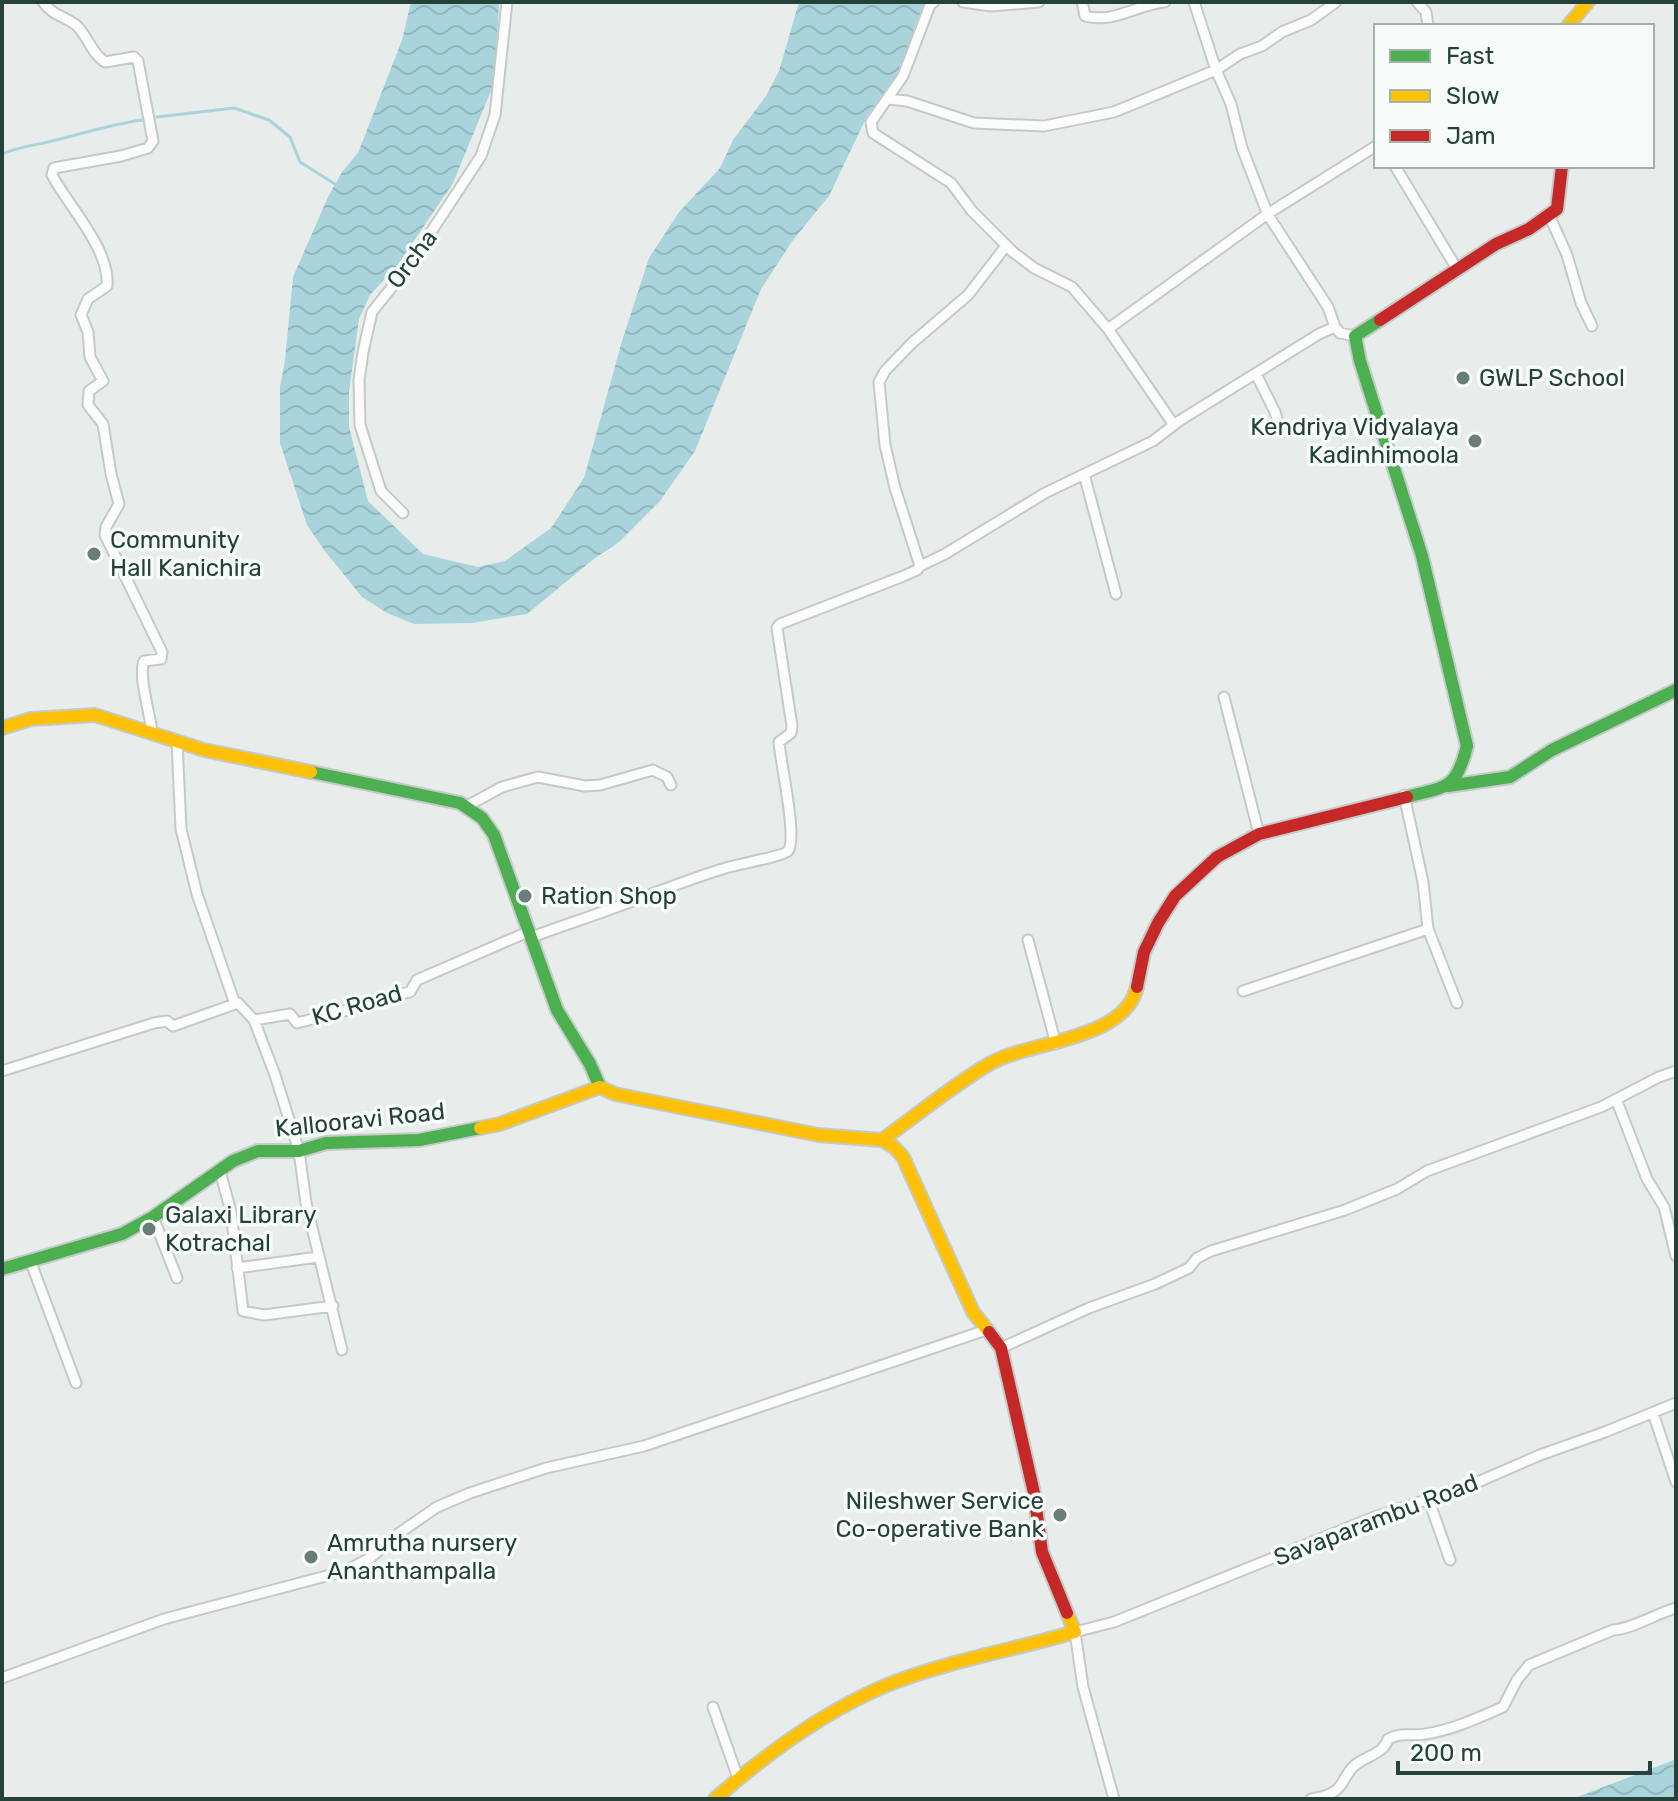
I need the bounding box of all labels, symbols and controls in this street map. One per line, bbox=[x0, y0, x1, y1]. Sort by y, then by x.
legend bbox=[1374, 24, 1654, 168]
text: Fast bbox=[1446, 42, 1494, 70]
text: Slow bbox=[1446, 82, 1499, 110]
text: Jam bbox=[1446, 122, 1496, 150]
street label: Orcha bbox=[381, 224, 443, 294]
place label: GWLP School bbox=[1479, 364, 1625, 392]
marker: GWLP School bbox=[1454, 369, 1472, 387]
place label: Kendriya Vidyalaya Kadinhimoola bbox=[1250, 413, 1459, 469]
marker: Kendriya Vidyalaya Kadinhimoola bbox=[1466, 432, 1484, 450]
place label: Community Hall Kanichira bbox=[110, 526, 262, 582]
marker: Community Hall Kanichira bbox=[85, 545, 103, 563]
place label: Ration Shop bbox=[541, 882, 677, 910]
marker: Ration Shop bbox=[516, 887, 534, 905]
street label: KC Road bbox=[309, 979, 405, 1031]
street label: Kallooravi Road bbox=[274, 1097, 446, 1143]
place label: Galaxi Library Kotrachal bbox=[165, 1201, 316, 1257]
marker: Galaxi Library Kotrachal bbox=[140, 1220, 158, 1238]
street label: Savaparambu Road bbox=[1270, 1468, 1482, 1572]
place label: Nileshwer Service Co-operative Bank bbox=[835, 1487, 1045, 1543]
marker: Nileshwer Service Co-operative Bank bbox=[1051, 1506, 1069, 1524]
place label: Amrutha nursery Ananthampalla bbox=[327, 1529, 517, 1585]
marker: Amrutha nursery Ananthampalla bbox=[302, 1548, 320, 1566]
scale bar bbox=[1398, 1725, 1650, 1775]
text: 200 m bbox=[1410, 1739, 1482, 1767]

